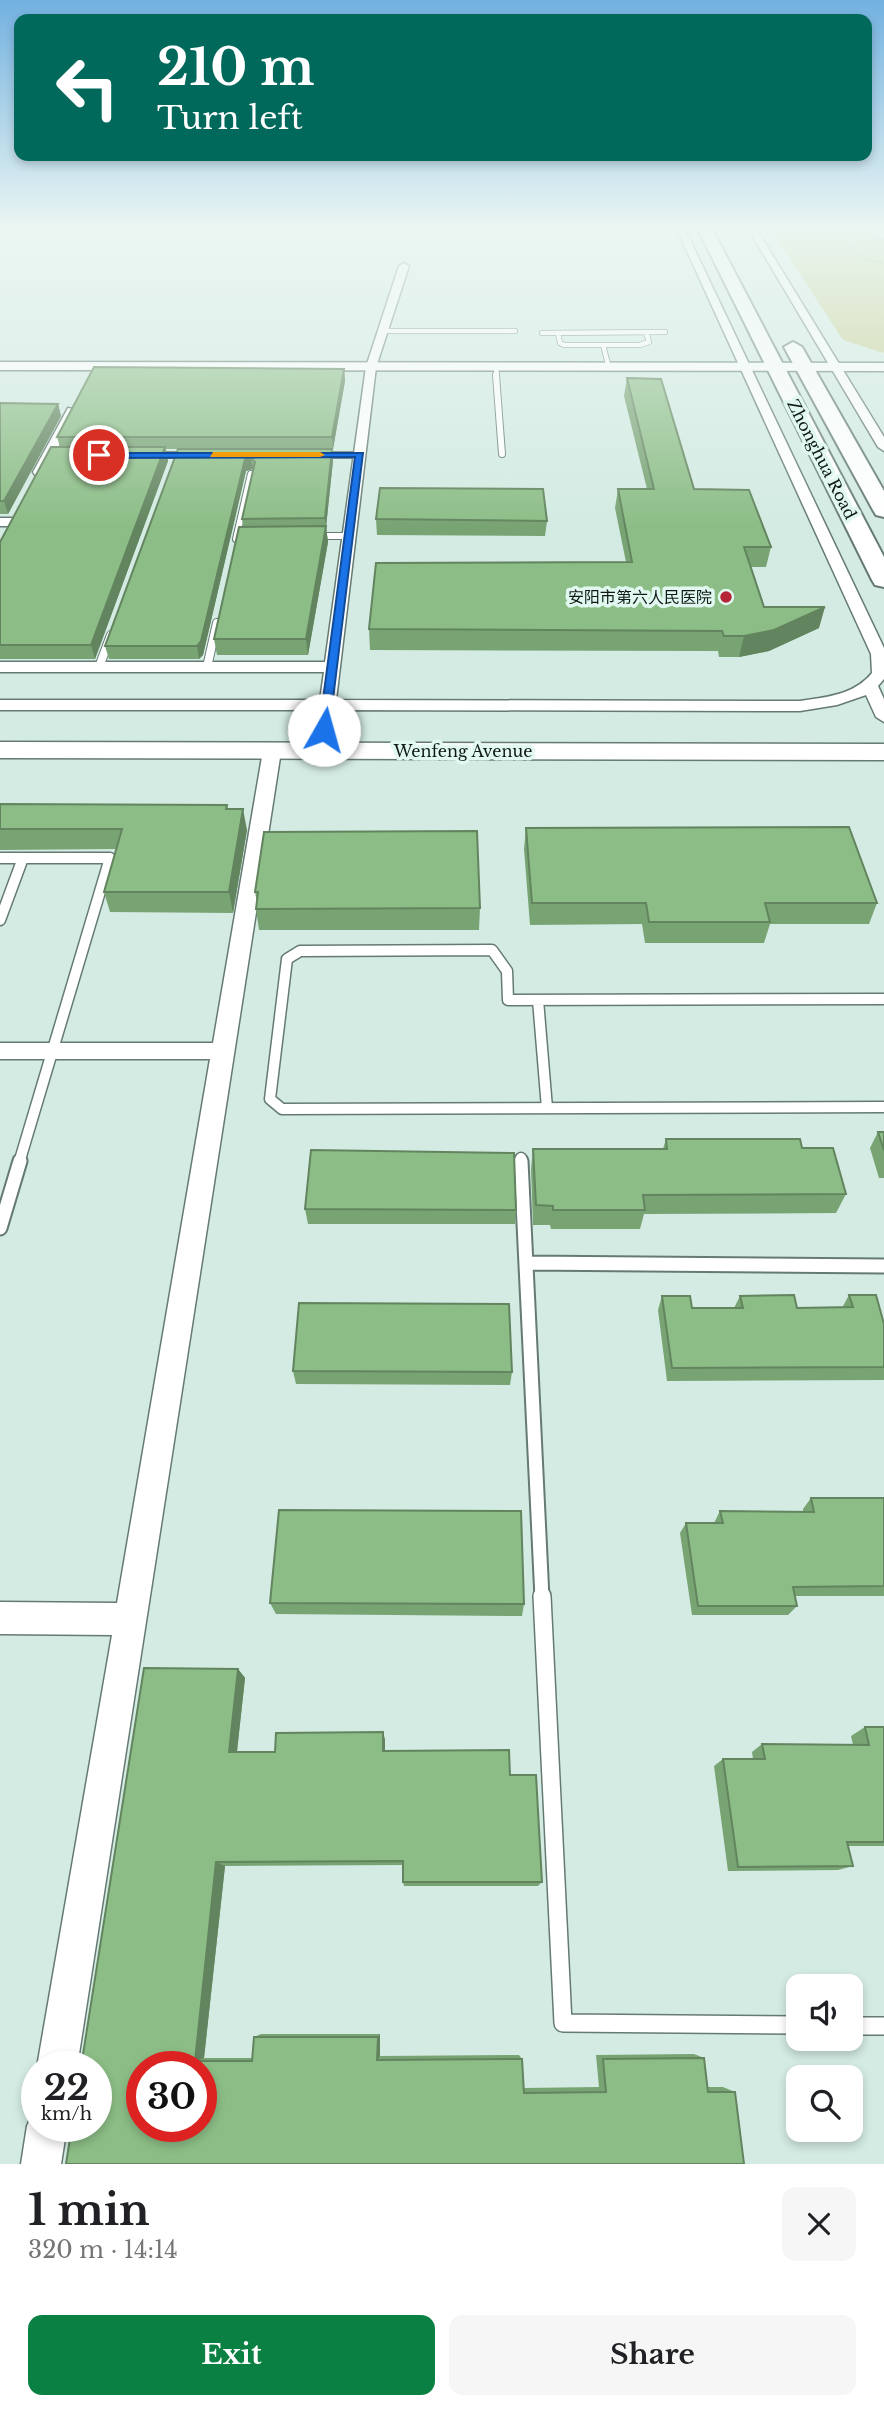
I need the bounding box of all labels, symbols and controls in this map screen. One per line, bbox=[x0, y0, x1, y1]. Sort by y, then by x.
text: 210 m bbox=[157, 37, 315, 98]
icon: left bbox=[42, 42, 133, 133]
text: Turn left bbox=[157, 98, 303, 138]
street label: Zhonghua Road bbox=[783, 396, 861, 523]
pin bbox=[69, 425, 129, 485]
icon: arrive bbox=[80, 436, 118, 474]
place label: 安阳市第六人民医院 bbox=[568, 587, 712, 607]
marker: 安阳市第六人民医院 bbox=[718, 589, 734, 605]
position arrow bbox=[287, 693, 361, 767]
street label: Wenfeng Avenue bbox=[393, 741, 532, 761]
map controls bbox=[786, 1974, 863, 2142]
button: sound bbox=[786, 1974, 863, 2051]
speed limit sign: 30 bbox=[126, 2051, 217, 2142]
button: search bbox=[786, 2065, 863, 2142]
text: 22 bbox=[44, 2066, 89, 2109]
text: km/h bbox=[41, 2103, 92, 2125]
text: 1 min bbox=[28, 2184, 150, 2236]
button: close bbox=[782, 2187, 856, 2261]
text: 320 m · 14:14 bbox=[28, 2236, 178, 2264]
button: Exit bbox=[28, 2315, 435, 2395]
button: Share bbox=[449, 2315, 856, 2395]

